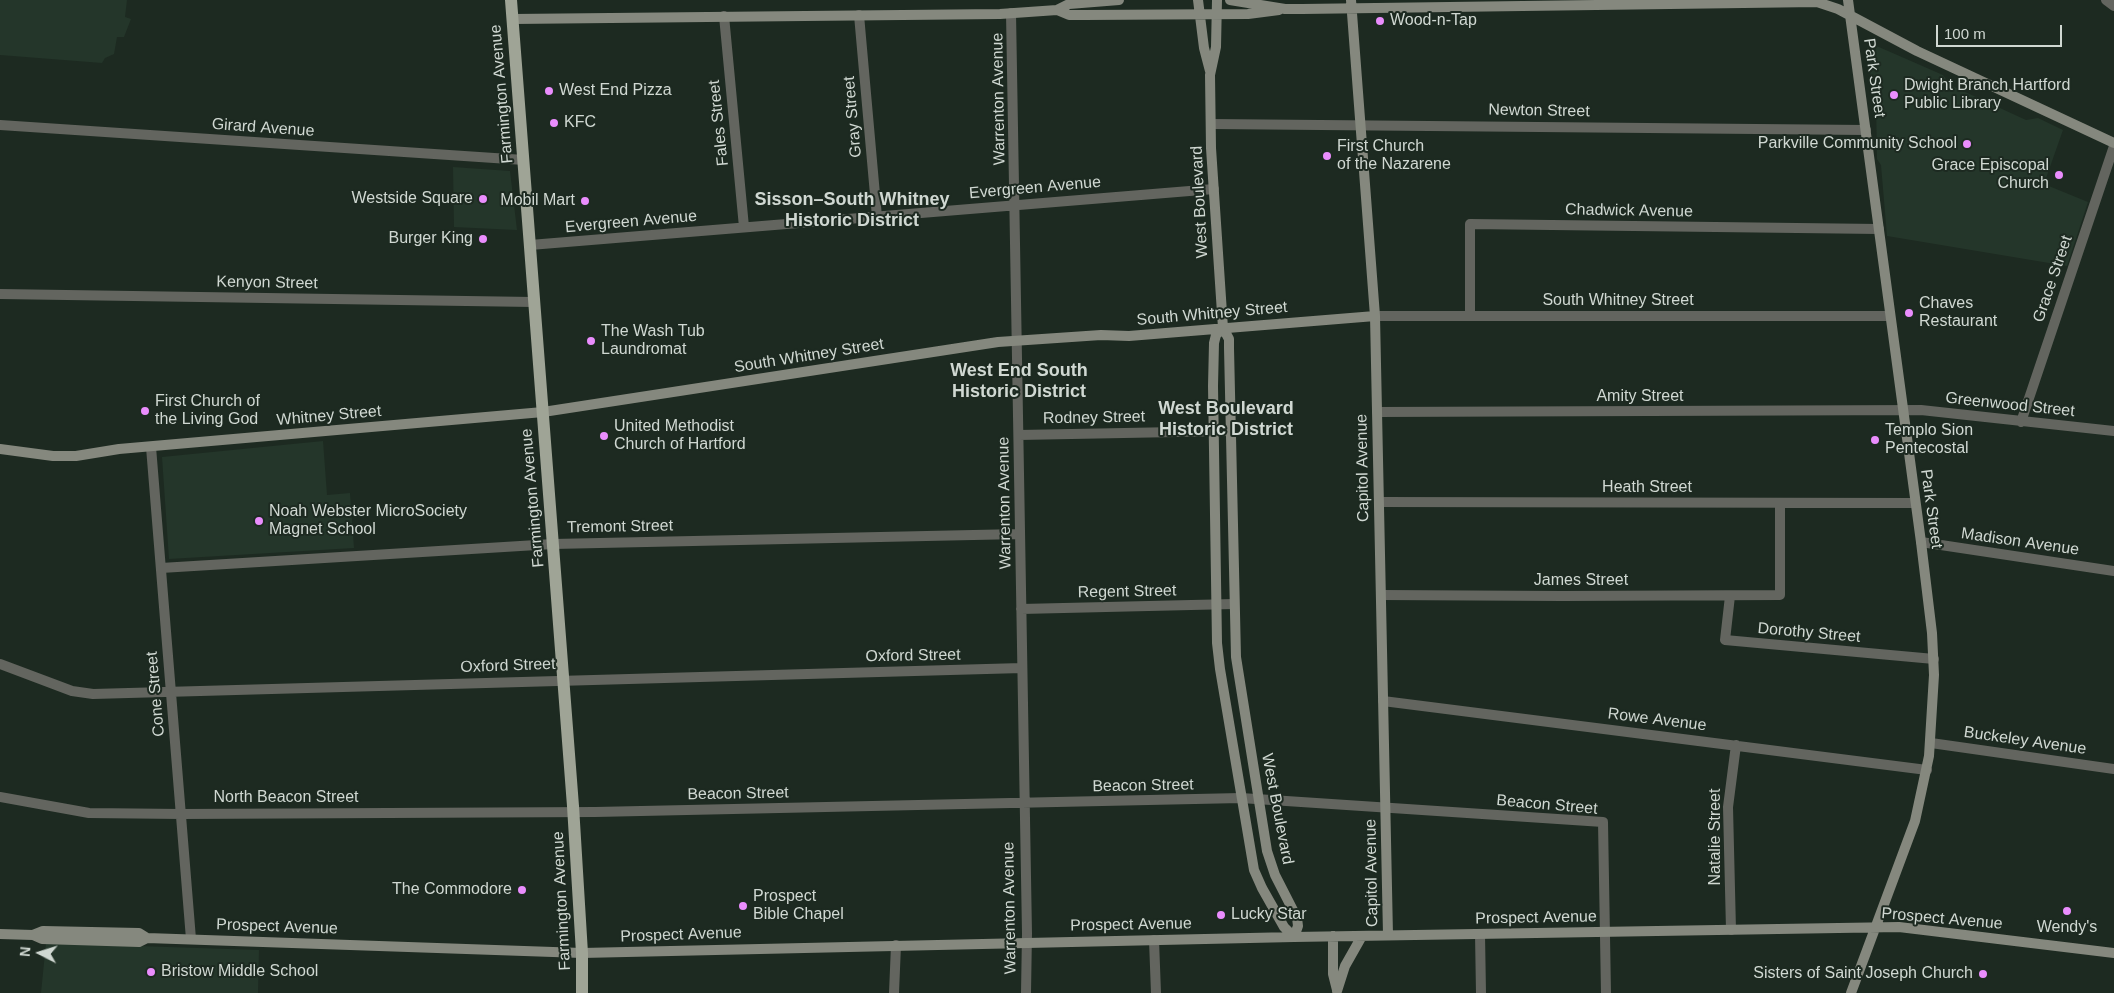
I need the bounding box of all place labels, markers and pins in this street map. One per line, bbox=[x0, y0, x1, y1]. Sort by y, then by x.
place label: Wood-n-Tap bbox=[1390, 11, 1477, 31]
marker: Wood-n-Tap bbox=[1374, 15, 1386, 27]
place label: Dwight Branch Hartford Public Library bbox=[1904, 76, 2070, 114]
place label: West End Pizza bbox=[559, 81, 672, 101]
marker: West End Pizza bbox=[543, 85, 555, 97]
marker: Dwight Branch Hartford Public Library bbox=[1888, 89, 1900, 101]
place label: KFC bbox=[564, 113, 596, 133]
marker: KFC bbox=[548, 117, 560, 129]
place label: Parkville Community School bbox=[1758, 134, 1957, 154]
place label: First Church of the Nazarene bbox=[1337, 137, 1451, 175]
marker: Parkville Community School bbox=[1961, 138, 1973, 150]
marker: First Church of the Nazarene bbox=[1321, 150, 1333, 162]
place label: Grace Episcopal Church bbox=[1932, 156, 2049, 194]
marker: Grace Episcopal Church bbox=[2053, 169, 2065, 181]
place label: Westside Square bbox=[351, 189, 473, 209]
place label: Mobil Mart bbox=[500, 191, 575, 211]
marker: Westside Square bbox=[477, 193, 489, 205]
marker: Mobil Mart bbox=[579, 195, 591, 207]
place label: Burger King bbox=[389, 229, 473, 249]
marker: Burger King bbox=[477, 233, 489, 245]
place label: Chaves Restaurant bbox=[1919, 294, 1997, 332]
marker: Chaves Restaurant bbox=[1903, 307, 1915, 319]
place label: The Wash Tub Laundromat bbox=[601, 322, 705, 360]
marker: The Wash Tub Laundromat bbox=[585, 335, 597, 347]
place label: First Church of the Living God bbox=[155, 392, 260, 430]
marker: First Church of the Living God bbox=[139, 405, 151, 417]
place label: United Methodist Church of Hartford bbox=[614, 417, 746, 455]
place label: Templo Sion Pentecostal bbox=[1885, 421, 1973, 459]
marker: United Methodist Church of Hartford bbox=[598, 430, 610, 442]
marker: Templo Sion Pentecostal bbox=[1869, 434, 1881, 446]
place label: Noah Webster MicroSociety Magnet School bbox=[269, 502, 467, 540]
marker: Noah Webster MicroSociety Magnet School bbox=[253, 515, 265, 527]
place label: The Commodore bbox=[392, 880, 512, 900]
marker: The Commodore bbox=[516, 884, 528, 896]
place label: Prospect Bible Chapel bbox=[753, 887, 844, 925]
marker: Prospect Bible Chapel bbox=[737, 900, 749, 912]
place label: Lucky Star bbox=[1231, 905, 1307, 925]
marker: Wendy's bbox=[2061, 905, 2073, 917]
marker: Lucky Star bbox=[1215, 909, 1227, 921]
place label: Wendy's bbox=[2037, 918, 2097, 938]
place label: Bristow Middle School bbox=[161, 962, 318, 982]
place label: Sisters of Saint Joseph Church bbox=[1753, 964, 1973, 984]
marker: Bristow Middle School bbox=[145, 966, 157, 978]
marker: Sisters of Saint Joseph Church bbox=[1977, 968, 1989, 980]

